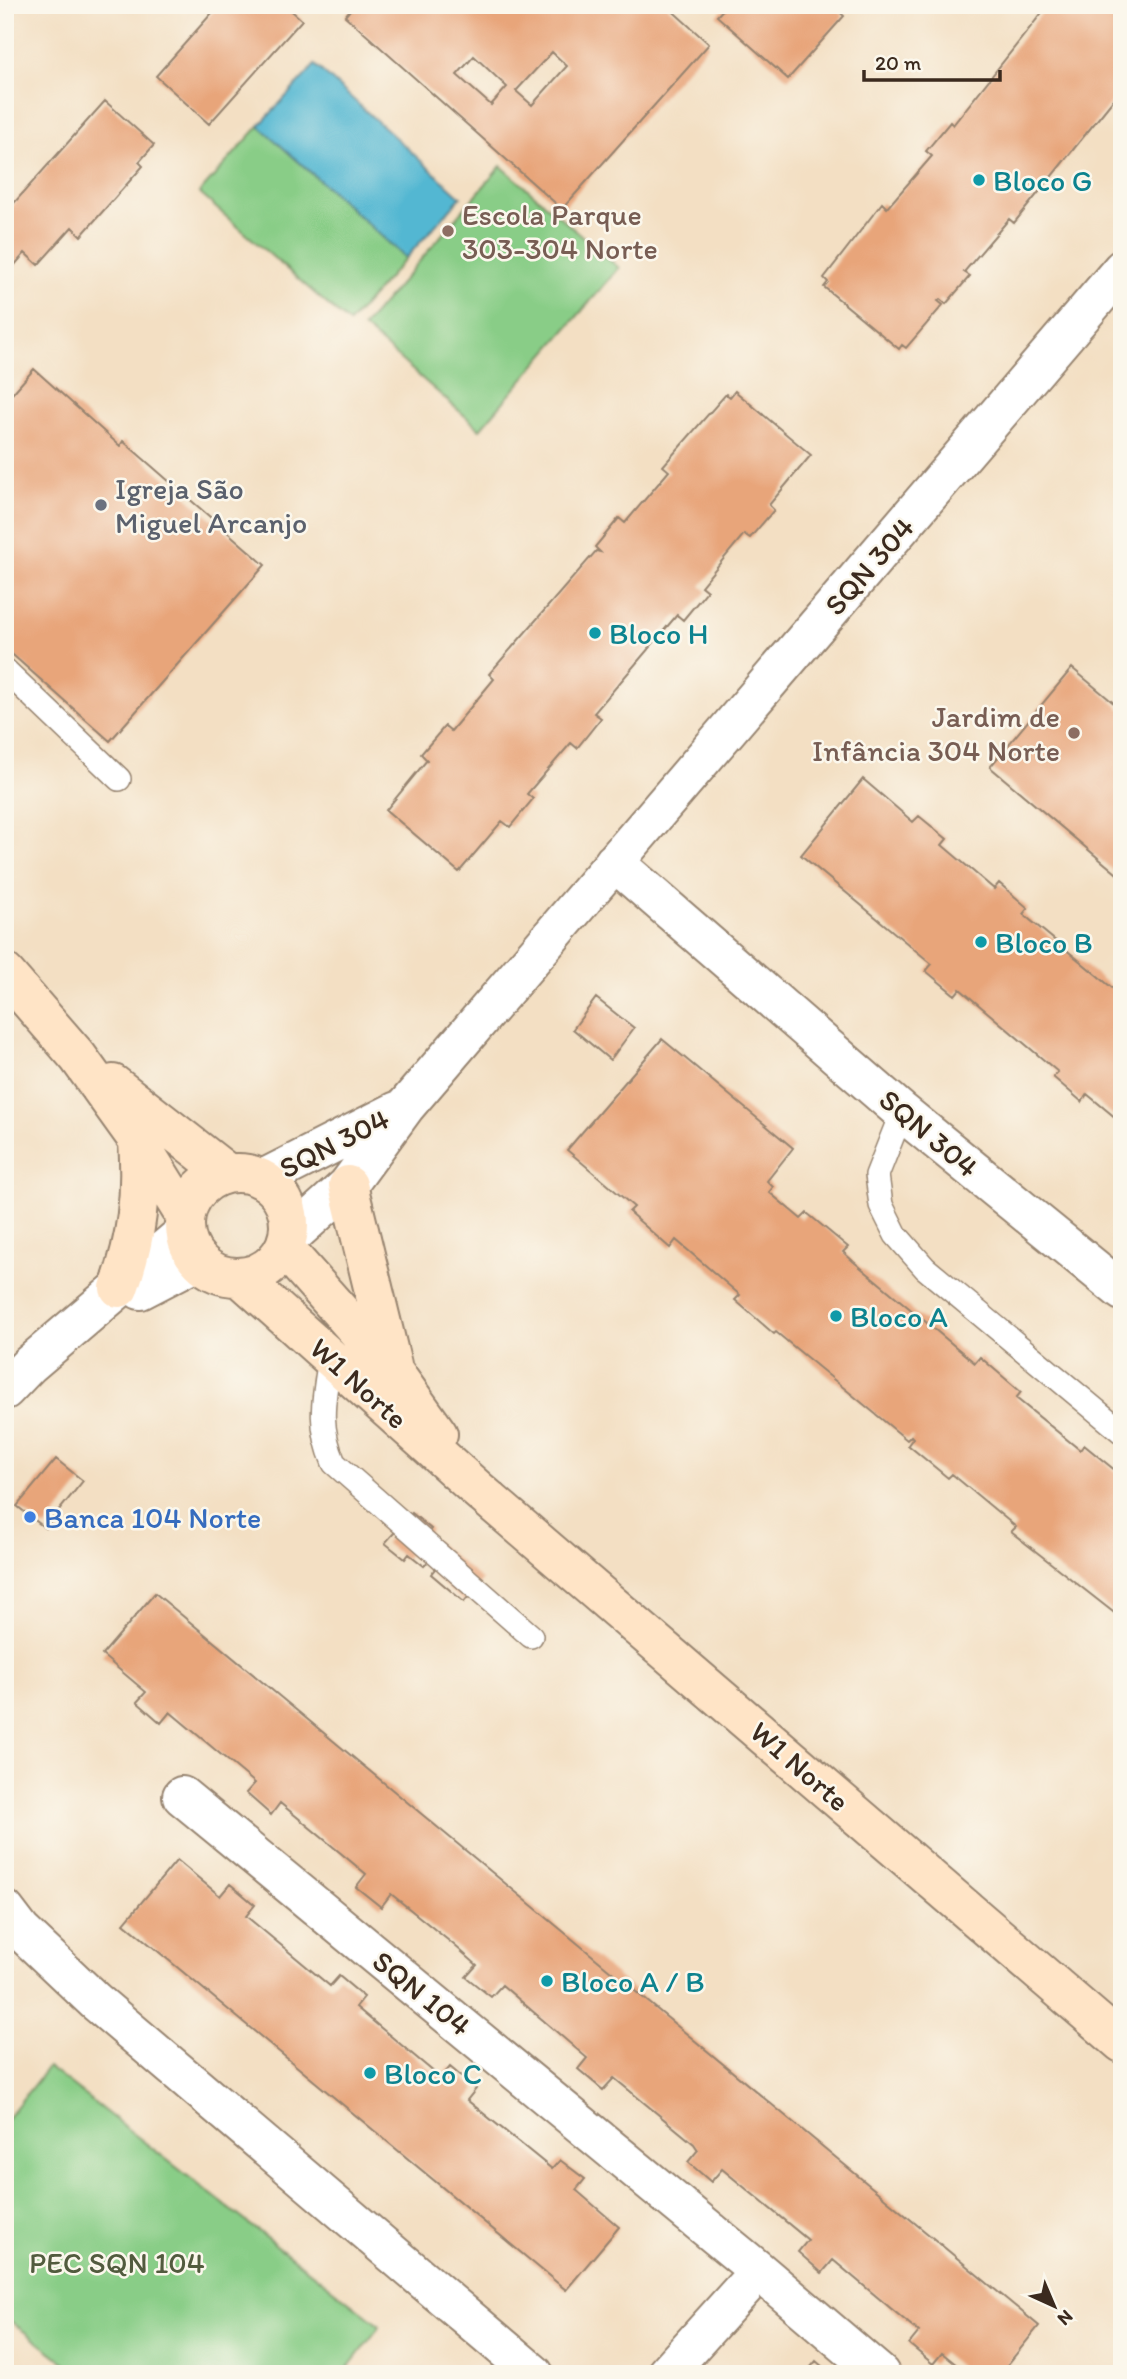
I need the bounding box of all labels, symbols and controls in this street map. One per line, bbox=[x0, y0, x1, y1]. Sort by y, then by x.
scale bar bbox=[864, 38, 1001, 82]
text: 20 m bbox=[875, 50, 922, 75]
place label: Bloco G bbox=[993, 162, 1093, 199]
marker: Bloco G bbox=[971, 172, 987, 188]
place label: Escola Parque 303-304 Norte bbox=[462, 196, 658, 267]
marker: Escola Parque 303-304 Norte bbox=[440, 223, 456, 239]
place label: Igreja São Miguel Arcanjo bbox=[115, 470, 307, 541]
marker: Igreja São Miguel Arcanjo bbox=[93, 497, 109, 513]
street label: SQN 304 bbox=[816, 509, 922, 623]
place label: Bloco H bbox=[609, 615, 709, 652]
marker: Bloco H bbox=[587, 625, 603, 641]
place label: Jardim de Infância 304 Norte bbox=[812, 698, 1060, 769]
marker: Jardim de Infância 304 Norte bbox=[1066, 725, 1082, 741]
place label: Bloco B bbox=[995, 924, 1093, 961]
marker: Bloco B bbox=[973, 934, 989, 950]
street label: SQN 304 bbox=[872, 1081, 986, 1185]
street label: SQN 304 bbox=[273, 1100, 395, 1186]
place label: Bloco A bbox=[850, 1298, 948, 1335]
marker: Bloco A bbox=[828, 1308, 844, 1324]
street label: W1 Norte bbox=[302, 1329, 416, 1437]
place label: Banca 104 Norte bbox=[44, 1499, 261, 1536]
marker: Banca 104 Norte bbox=[22, 1509, 38, 1525]
street label: W1 Norte bbox=[743, 1713, 857, 1819]
street label: SQN 104 bbox=[365, 1942, 479, 2044]
place label: Bloco A / B bbox=[561, 1963, 705, 2000]
marker: Bloco A / B bbox=[539, 1973, 555, 1989]
place label: Bloco C bbox=[384, 2055, 482, 2092]
marker: Bloco C bbox=[362, 2065, 378, 2081]
park label: PEC SQN 104 bbox=[29, 2244, 205, 2281]
north arrow bbox=[1018, 2270, 1088, 2340]
text: N bbox=[1053, 2305, 1078, 2331]

